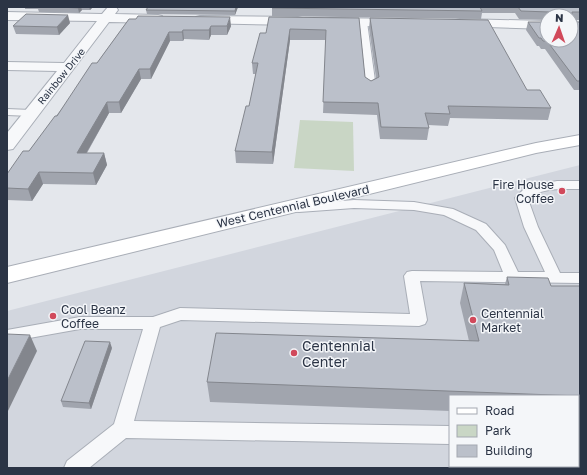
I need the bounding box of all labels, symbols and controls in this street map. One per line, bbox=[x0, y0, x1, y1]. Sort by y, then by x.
north arrow bbox=[539, 8, 579, 48]
text: N bbox=[555, 11, 564, 24]
street label: Rainbow Drive bbox=[35, 45, 87, 106]
place label: Fire House Coffee bbox=[492, 177, 554, 206]
street label: West Centennial Boulevard bbox=[215, 181, 371, 231]
marker: Fire House Coffee bbox=[557, 186, 567, 196]
place label: Cool Beanz Coffee bbox=[61, 302, 126, 331]
place label: Centennial Market bbox=[481, 306, 544, 335]
marker: Cool Beanz Coffee bbox=[48, 311, 58, 321]
marker: Centennial Market bbox=[468, 315, 478, 325]
place label: Centennial Center bbox=[302, 337, 375, 370]
marker: Centennial Center bbox=[289, 348, 299, 358]
legend bbox=[449, 395, 579, 467]
text: Road bbox=[485, 403, 514, 418]
text: Park bbox=[485, 423, 511, 438]
text: Building bbox=[485, 443, 533, 458]

